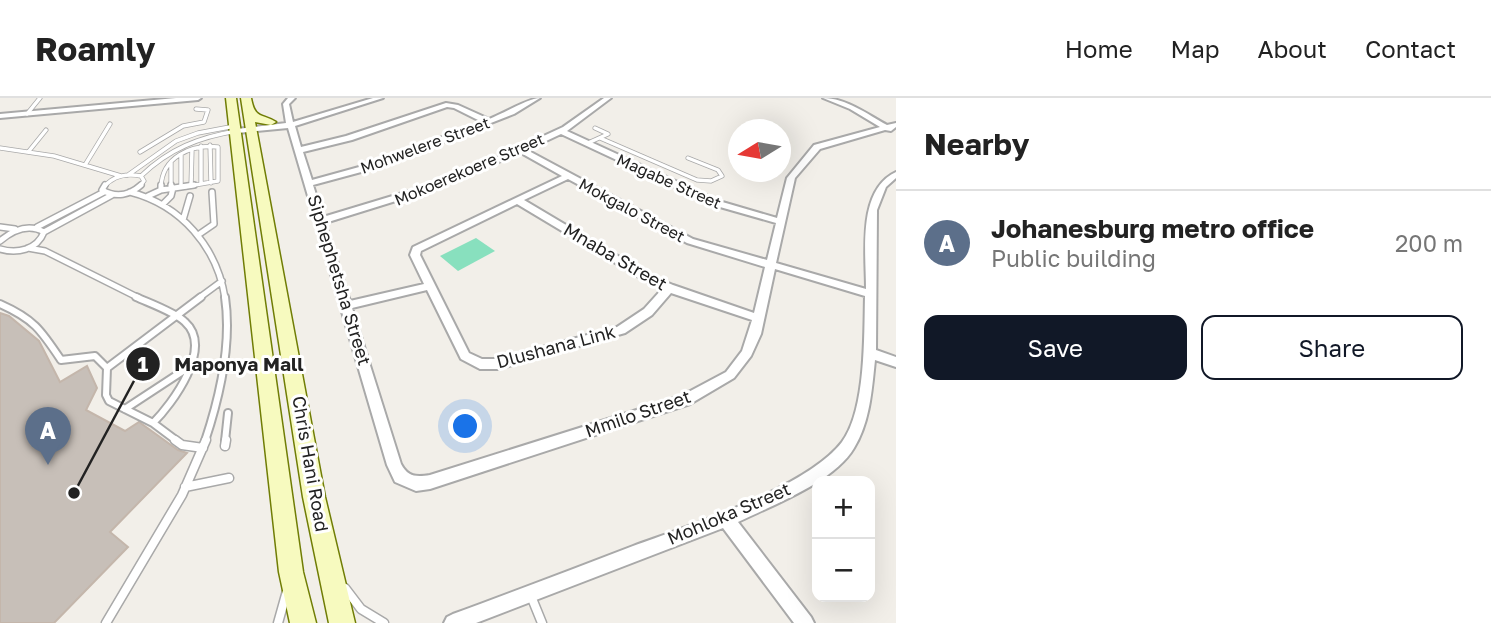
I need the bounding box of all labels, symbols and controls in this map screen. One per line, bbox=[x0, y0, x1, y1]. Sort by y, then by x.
text: Roamly bbox=[35, 29, 155, 68]
text: Home bbox=[1065, 34, 1133, 63]
text: Map bbox=[1171, 34, 1220, 63]
text: About bbox=[1258, 34, 1327, 63]
text: Contact bbox=[1365, 34, 1456, 63]
street label: Mohwelere Street bbox=[358, 112, 492, 178]
north arrow bbox=[728, 119, 791, 182]
text: Nearby bbox=[924, 126, 1029, 162]
street label: Mokoerekoere Street bbox=[391, 128, 547, 210]
street label: Magabe Street bbox=[614, 149, 724, 213]
street label: Mokgalo Street bbox=[576, 174, 688, 246]
street label: Siphephetsha Street bbox=[304, 192, 376, 368]
text: Johanesburg metro office bbox=[991, 213, 1314, 244]
street label: Mnaba Street bbox=[560, 218, 671, 295]
text: A bbox=[939, 229, 955, 257]
text: 200 m bbox=[1395, 229, 1463, 257]
text: Public building bbox=[991, 244, 1156, 272]
button: Save bbox=[924, 315, 1187, 380]
button: Share bbox=[1201, 315, 1463, 380]
street label: Dlushana Link bbox=[494, 320, 618, 372]
callout: Maponya Mall bbox=[125, 344, 318, 384]
text: 1 bbox=[138, 351, 149, 377]
text: Maponya Mall bbox=[174, 352, 304, 375]
street label: Mmilo Street bbox=[582, 385, 693, 441]
street label: Chris Hani Road bbox=[288, 394, 334, 533]
pin: A bbox=[25, 407, 71, 465]
your location bbox=[448, 409, 482, 443]
map controls bbox=[812, 476, 875, 602]
button: + bbox=[812, 476, 875, 539]
street label: Mohloka Street bbox=[664, 477, 794, 549]
button: − bbox=[812, 539, 875, 602]

